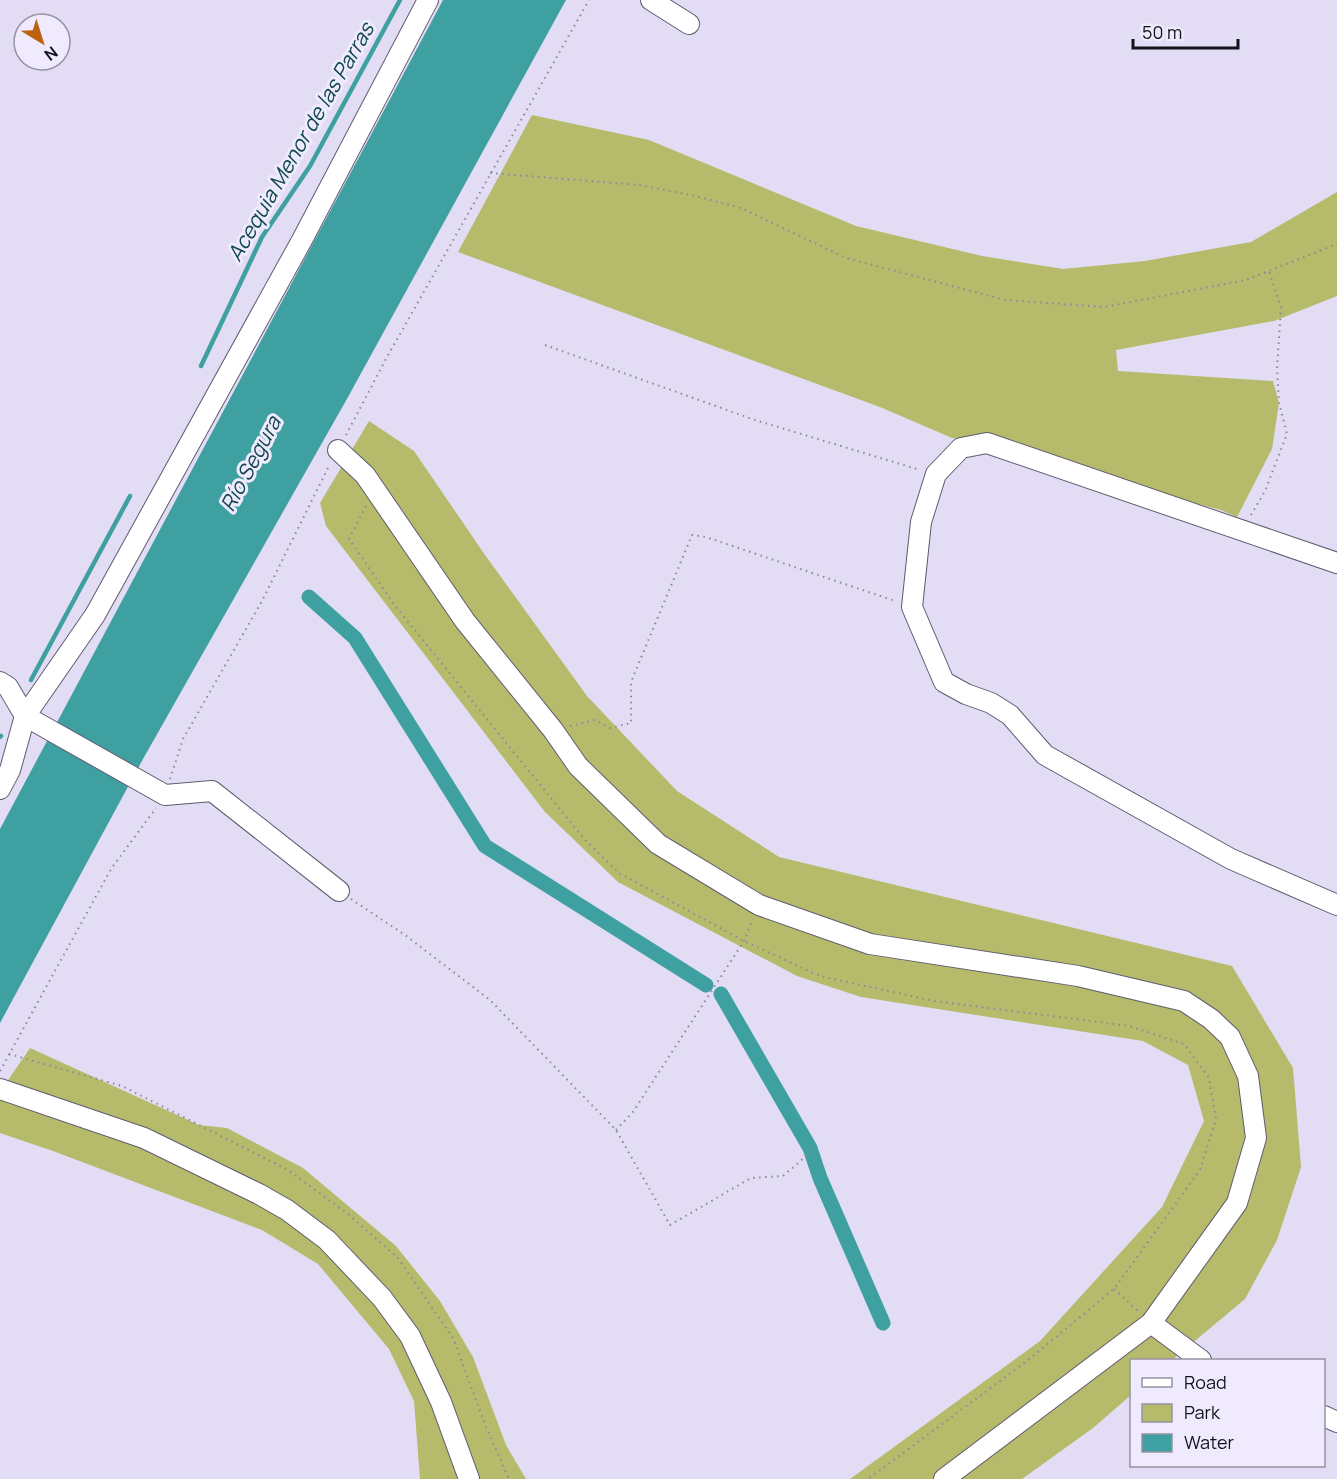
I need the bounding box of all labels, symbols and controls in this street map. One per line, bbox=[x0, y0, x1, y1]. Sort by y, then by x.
north arrow bbox=[12, 12, 72, 72]
scale bar bbox=[1133, 12, 1238, 50]
water label: Acequia Menor de las Parras bbox=[220, 16, 381, 266]
text: 50 m bbox=[1142, 20, 1182, 44]
text: N bbox=[40, 42, 63, 66]
water label: Río Segura bbox=[213, 410, 287, 516]
legend bbox=[1130, 1359, 1325, 1467]
text: Road bbox=[1184, 1370, 1227, 1394]
text: Park bbox=[1184, 1400, 1221, 1424]
text: Water bbox=[1184, 1430, 1234, 1454]

